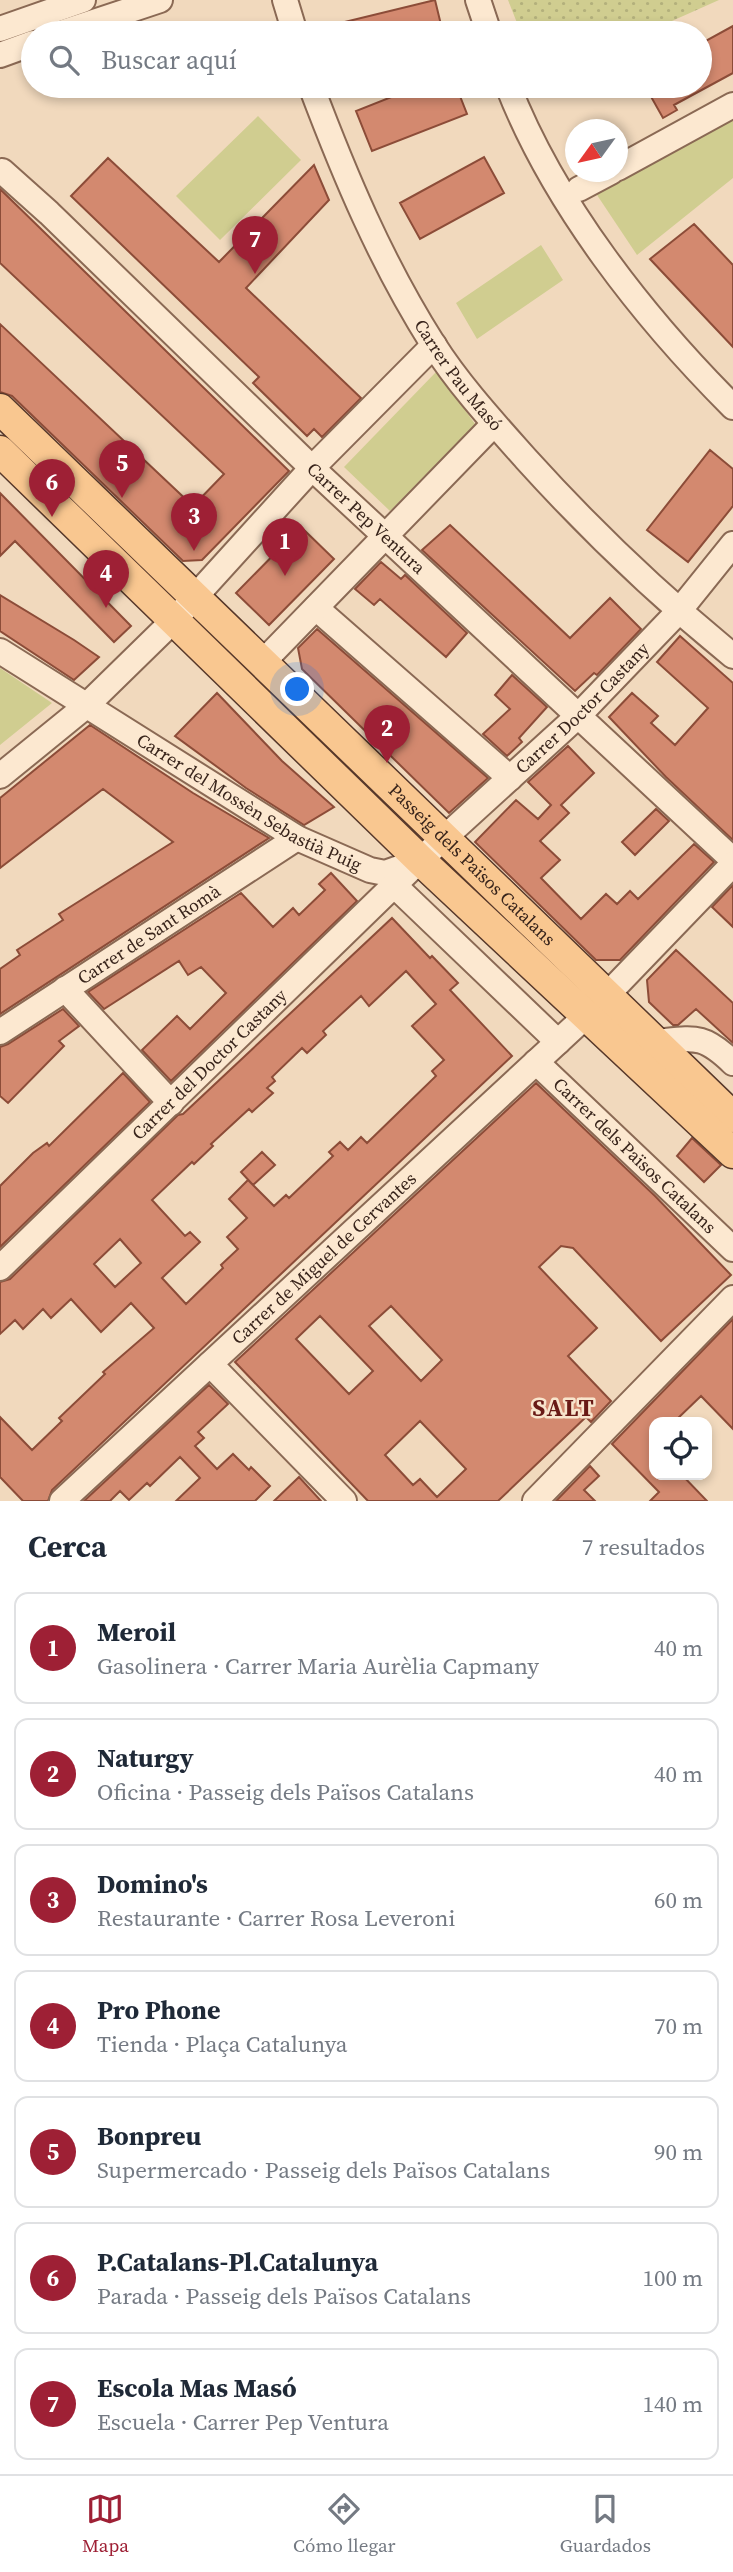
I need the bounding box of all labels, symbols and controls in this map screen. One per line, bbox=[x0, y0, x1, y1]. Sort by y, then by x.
search box bbox=[21, 21, 712, 98]
icon: search bbox=[45, 41, 83, 79]
text: Buscar aquí bbox=[101, 42, 237, 78]
north arrow bbox=[565, 119, 628, 182]
pin: 7 bbox=[232, 216, 278, 274]
street label: Carrer Pau Masó bbox=[409, 314, 509, 436]
pin: 5 bbox=[99, 440, 145, 498]
street label: Carrer Pep Ventura bbox=[302, 456, 432, 580]
pin: 6 bbox=[29, 459, 75, 517]
pin: 3 bbox=[171, 493, 217, 551]
pin: 1 bbox=[262, 518, 308, 576]
pin: 4 bbox=[83, 550, 129, 608]
street label: Carrer Doctor Castany bbox=[510, 636, 655, 779]
your location bbox=[280, 672, 314, 706]
pin: 2 bbox=[364, 705, 410, 763]
street label: Carrer del Mossèn Sebastià Puig bbox=[132, 727, 366, 877]
street label: Passeig dels Països Catalans bbox=[383, 778, 561, 951]
street label: Carrer de Sant Romà bbox=[72, 878, 226, 990]
street label: Carrer del Doctor Castany bbox=[126, 982, 293, 1145]
street label: Carrer dels Països Catalans bbox=[548, 1072, 722, 1239]
street label: Carrer de Miguel de Cervantes bbox=[226, 1166, 422, 1350]
district label: SALT bbox=[532, 1391, 596, 1424]
map controls bbox=[649, 1417, 712, 1480]
button: locate bbox=[649, 1417, 712, 1480]
text: Cerca bbox=[28, 1526, 107, 1567]
text: 7 resultados bbox=[582, 1531, 705, 1563]
text: Meroil bbox=[97, 1614, 176, 1650]
text: 1 bbox=[47, 1632, 59, 1664]
text: 40 m bbox=[654, 1632, 703, 1664]
text: Gasolinera · Carrer Maria Aurèlia Capmany bbox=[97, 1650, 539, 1682]
text: Naturgy bbox=[97, 1740, 194, 1776]
text: 2 bbox=[47, 1758, 59, 1790]
text: 40 m bbox=[654, 1758, 703, 1790]
text: Oficina · Passeig dels Països Catalans bbox=[97, 1776, 474, 1808]
text: Domino's bbox=[97, 1866, 208, 1902]
text: 3 bbox=[47, 1884, 59, 1916]
text: 60 m bbox=[654, 1884, 703, 1916]
text: Restaurante · Carrer Rosa Leveroni bbox=[97, 1902, 455, 1934]
text: Pro Phone bbox=[97, 1992, 221, 2028]
text: 4 bbox=[47, 2010, 59, 2042]
text: 70 m bbox=[654, 2010, 703, 2042]
text: Tienda · Plaça Catalunya bbox=[97, 2028, 348, 2060]
text: Bonpreu bbox=[97, 2118, 201, 2154]
text: 5 bbox=[47, 2136, 59, 2168]
text: 90 m bbox=[654, 2136, 703, 2168]
text: Supermercado · Passeig dels Països Catalans bbox=[97, 2154, 550, 2186]
text: P.Catalans-Pl.Catalunya bbox=[97, 2244, 378, 2280]
text: 6 bbox=[47, 2262, 59, 2294]
text: 100 m bbox=[642, 2262, 703, 2294]
text: Parada · Passeig dels Països Catalans bbox=[97, 2280, 471, 2312]
text: Escola Mas Masó bbox=[97, 2370, 297, 2406]
text: 7 bbox=[47, 2388, 59, 2420]
text: 140 m bbox=[642, 2388, 703, 2420]
text: Escuela · Carrer Pep Ventura bbox=[97, 2406, 389, 2438]
tab: Mapa bbox=[82, 2490, 129, 2558]
tab: Cómo llegar bbox=[293, 2490, 396, 2558]
tab: Guardados bbox=[560, 2490, 651, 2558]

